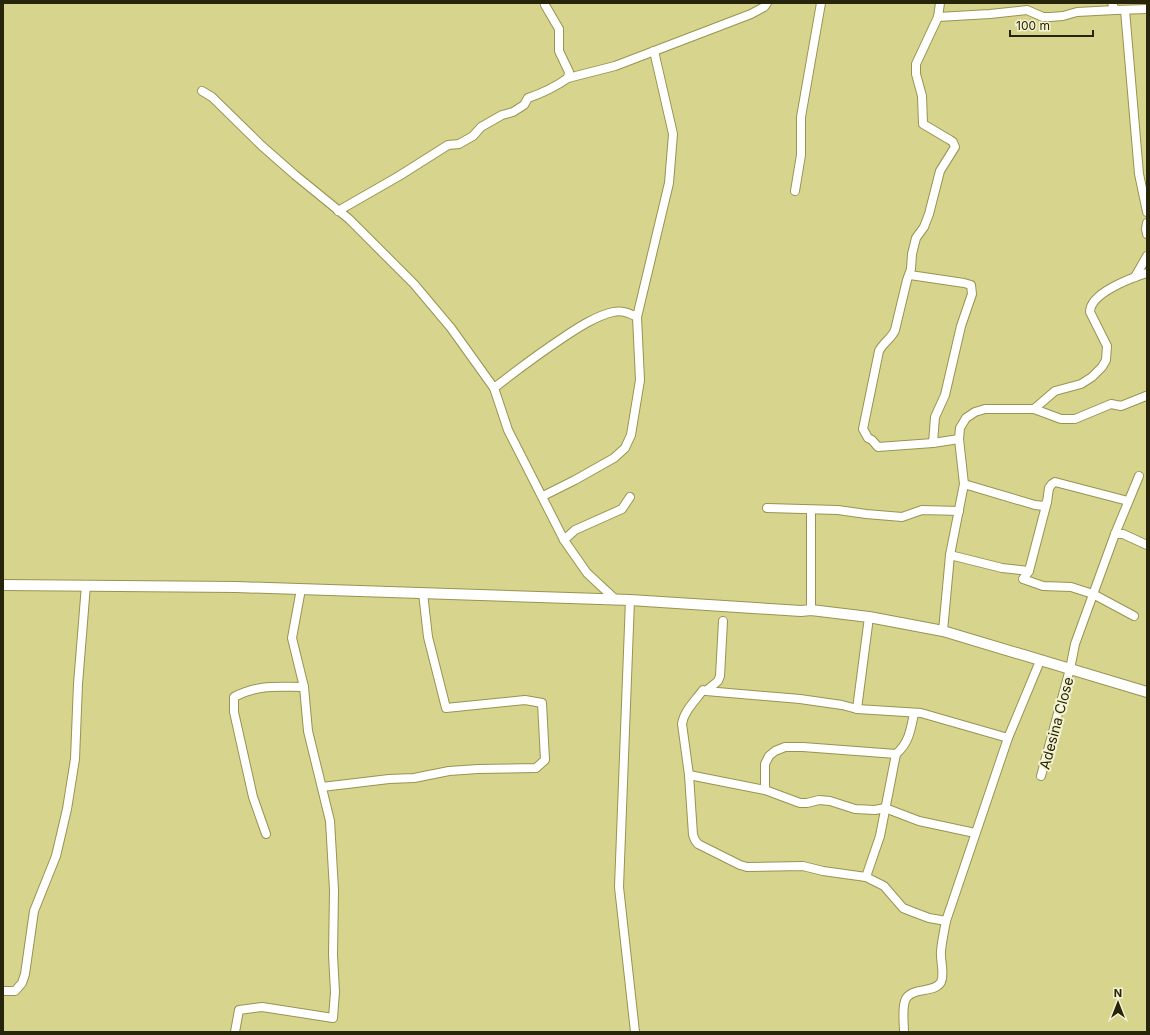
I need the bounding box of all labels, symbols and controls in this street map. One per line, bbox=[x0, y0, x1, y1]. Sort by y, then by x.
scale bar bbox=[1010, 12, 1093, 38]
text: 100 m bbox=[1016, 18, 1050, 33]
street label: Adesina Close bbox=[1036, 675, 1076, 771]
north arrow bbox=[1098, 983, 1138, 1023]
text: N bbox=[1114, 986, 1122, 1000]

